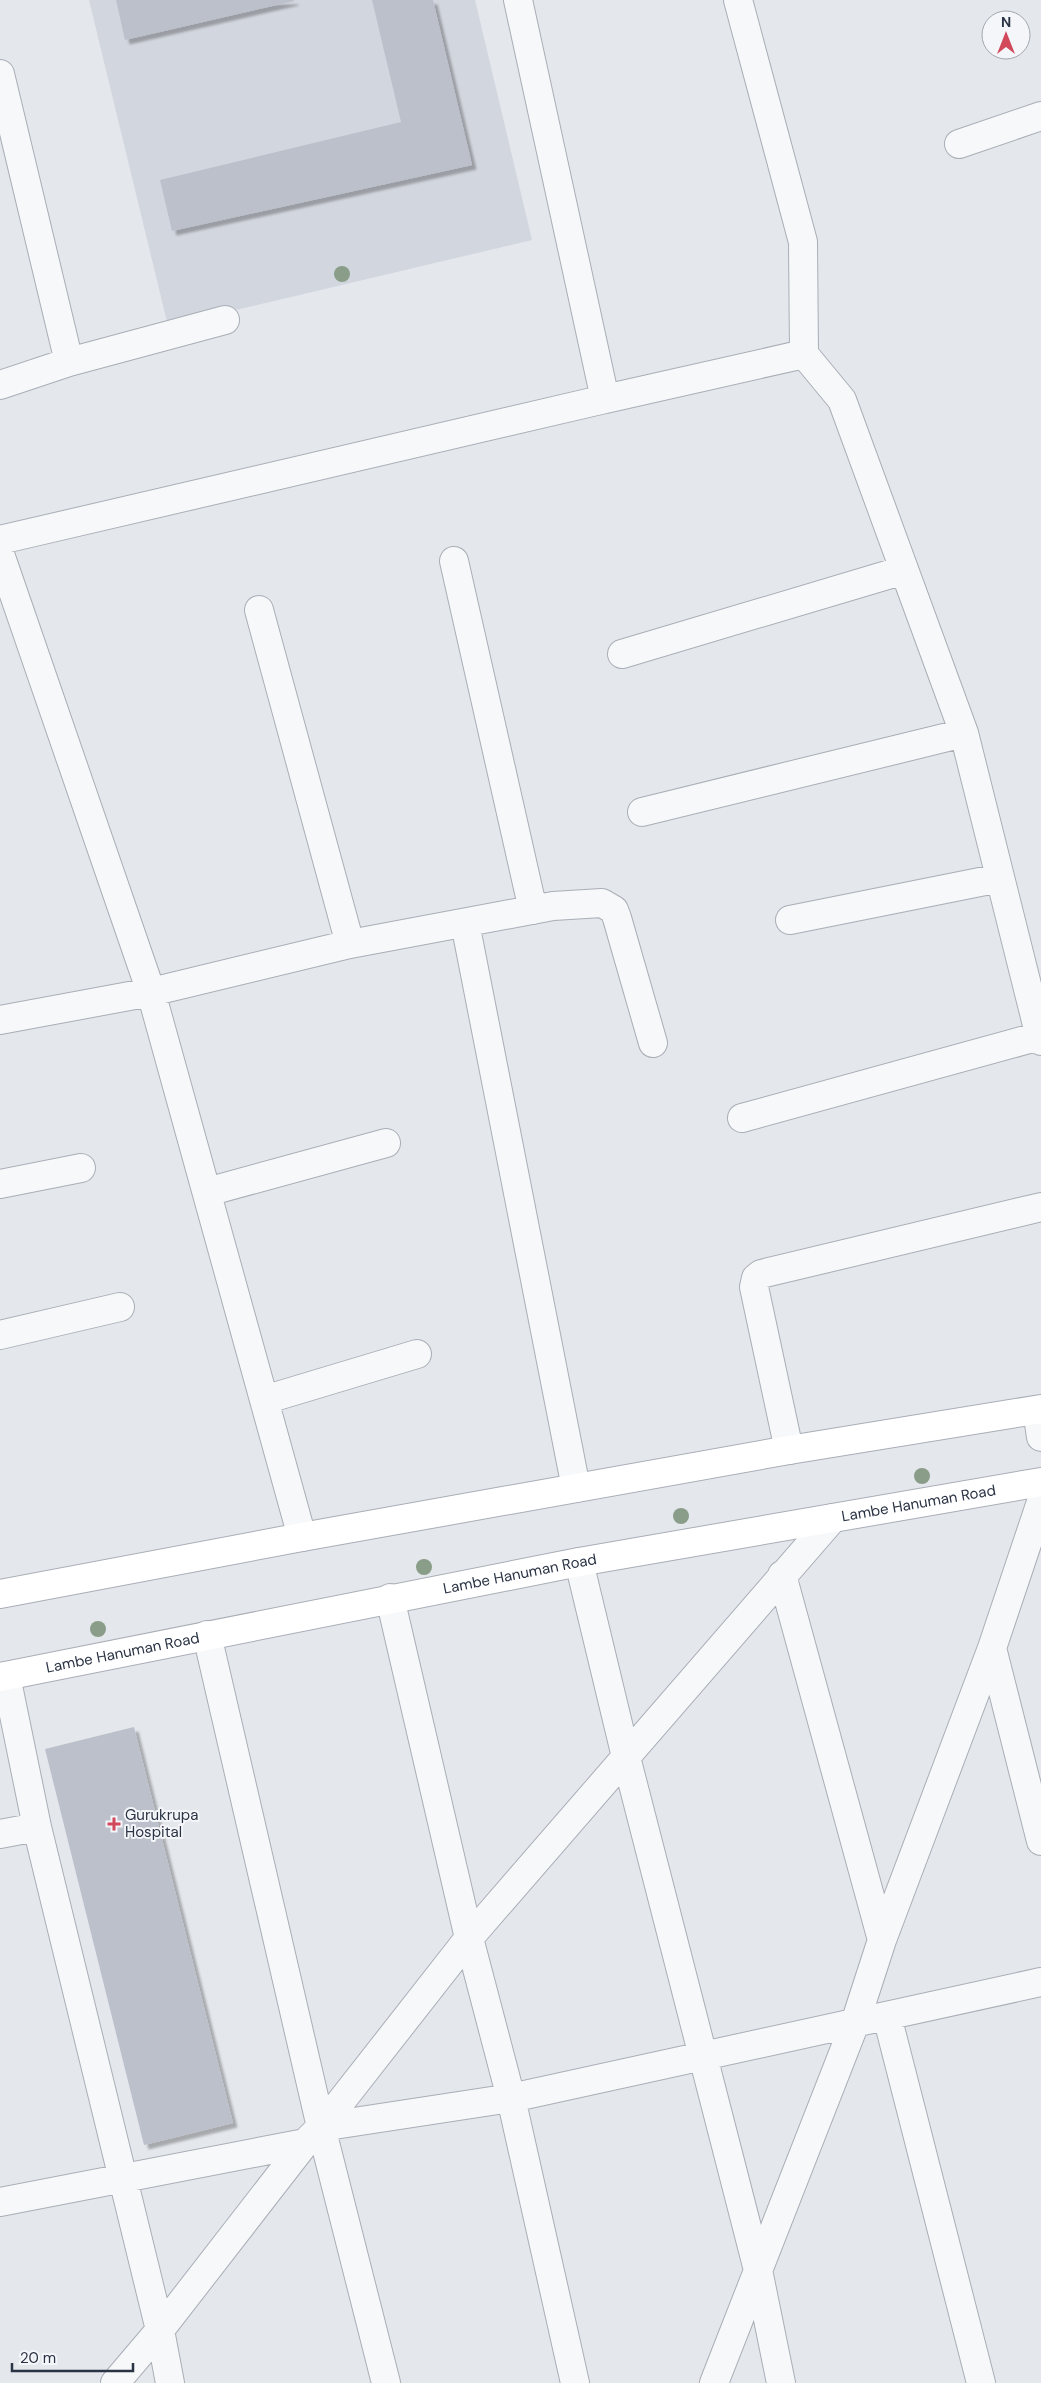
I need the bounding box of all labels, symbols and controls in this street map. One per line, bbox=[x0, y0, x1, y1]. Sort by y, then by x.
north arrow bbox=[981, 10, 1031, 60]
text: N bbox=[1001, 13, 1011, 31]
street label: Lambe Hanuman Road bbox=[840, 1480, 997, 1526]
street label: Lambe Hanuman Road bbox=[441, 1549, 598, 1599]
street label: Lambe Hanuman Road bbox=[44, 1628, 201, 1678]
place label: Gurukrupa Hospital bbox=[125, 1805, 198, 1842]
marker: Gurukrupa Hospital bbox=[107, 1817, 121, 1831]
scale bar bbox=[12, 2340, 134, 2372]
text: 20 m bbox=[20, 2348, 56, 2368]

